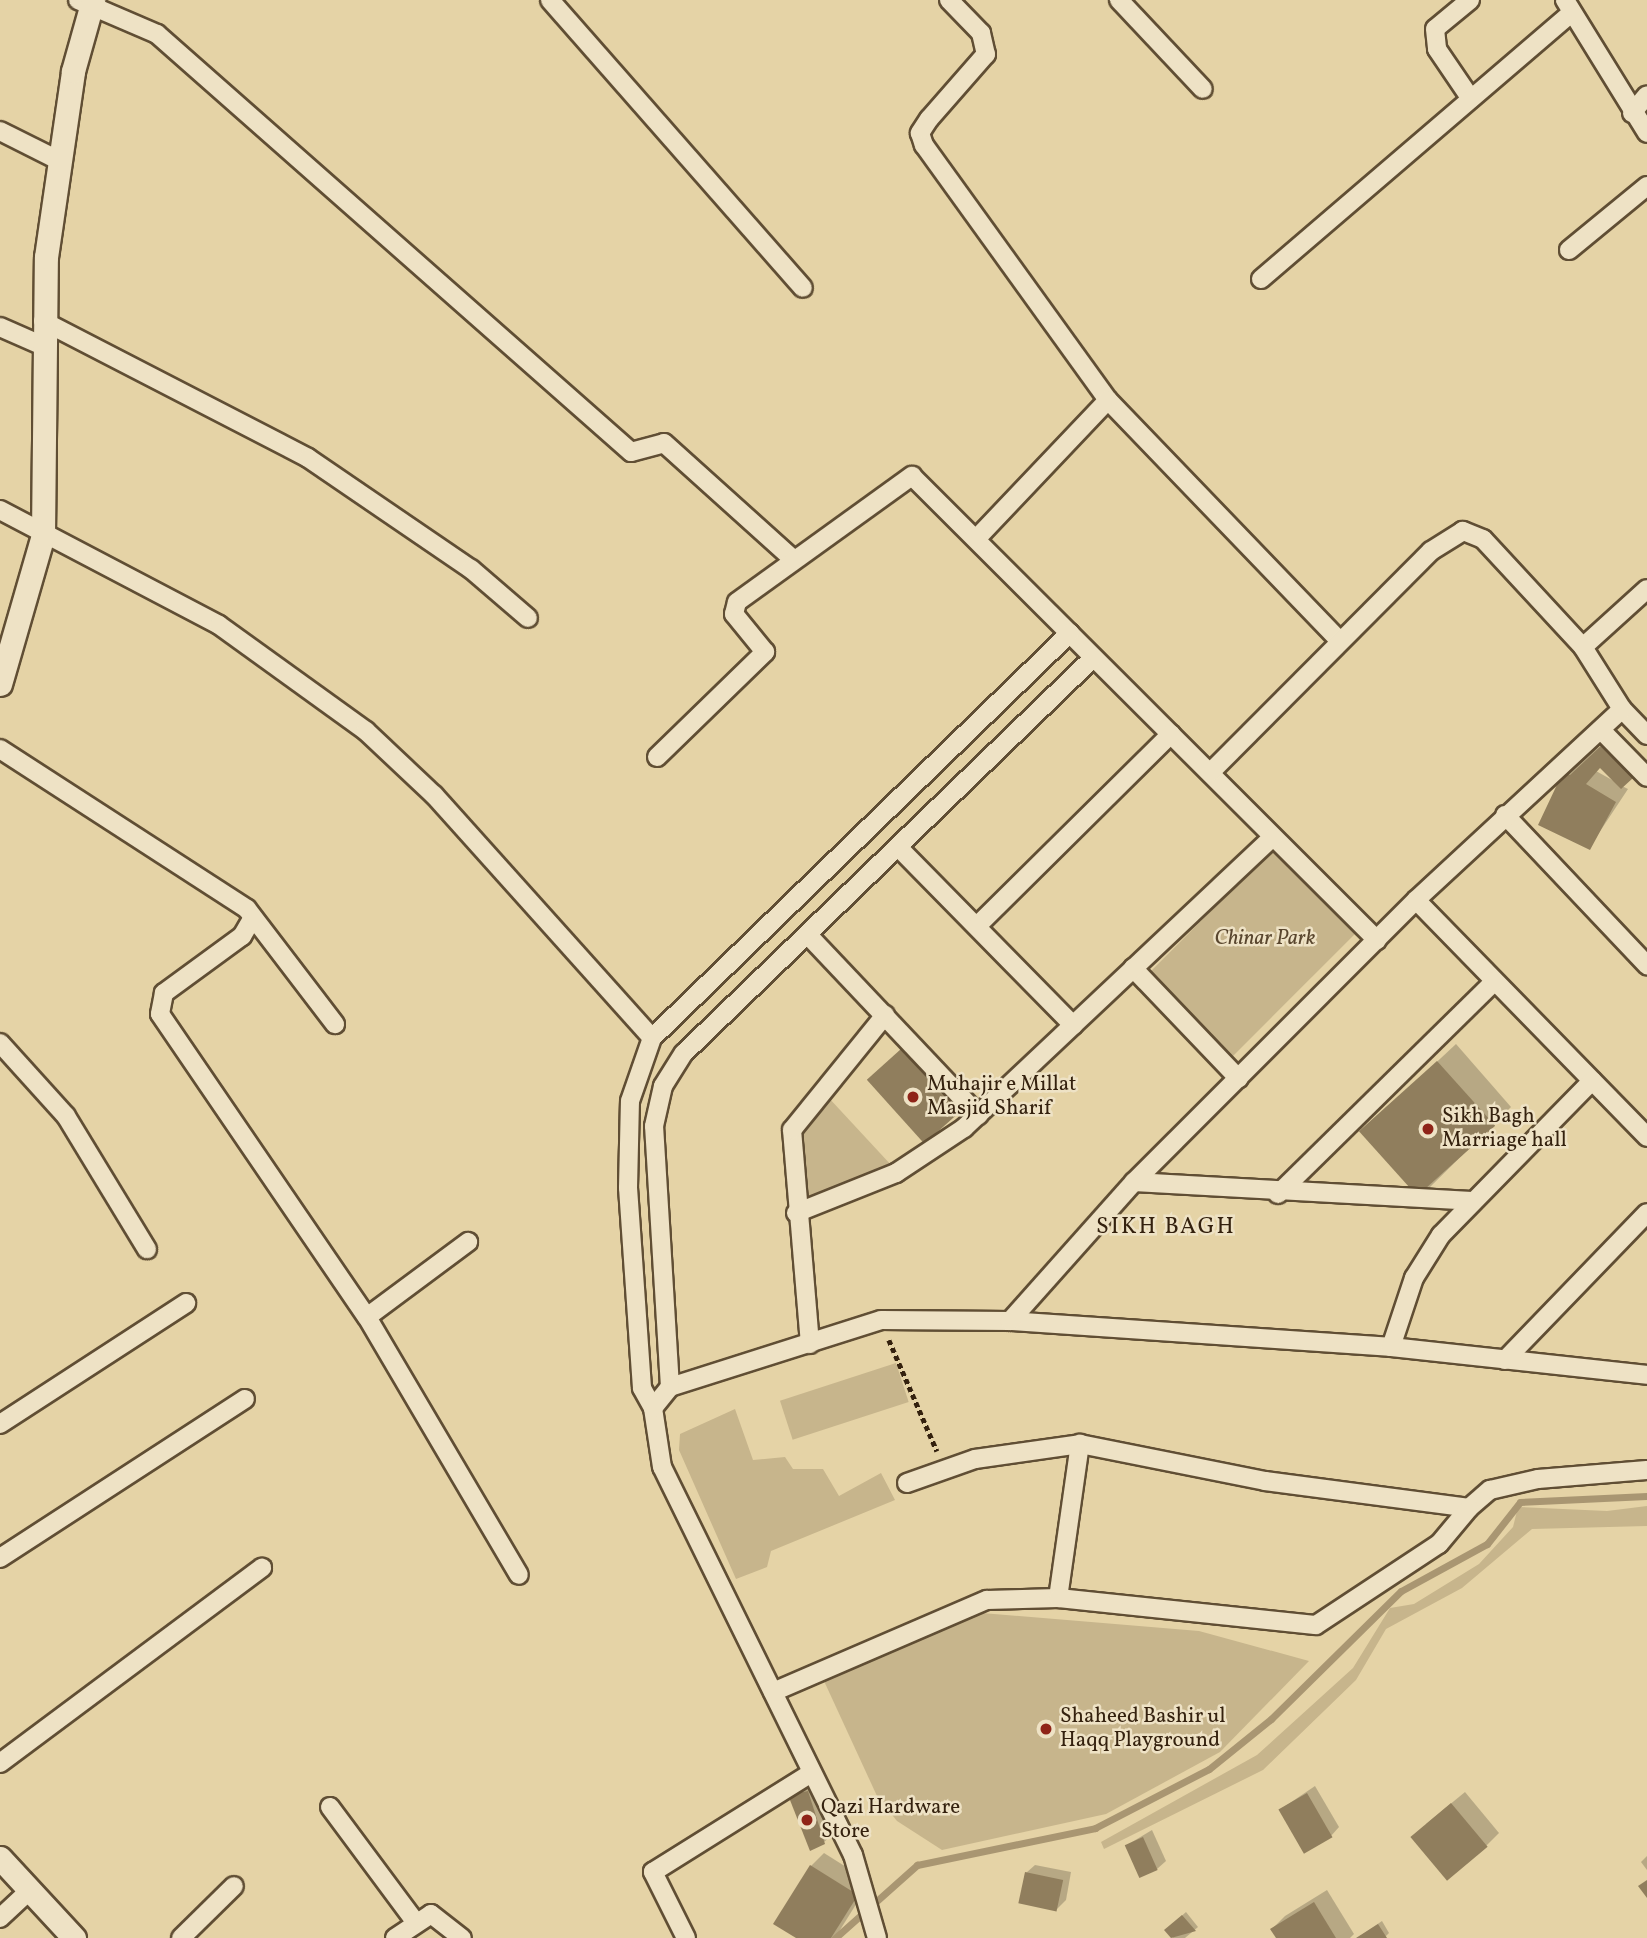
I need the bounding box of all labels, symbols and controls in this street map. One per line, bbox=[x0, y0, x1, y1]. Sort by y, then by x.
park label: Chinar Park bbox=[1215, 926, 1315, 952]
place label: Muhajir e Millat Masjid Sharif bbox=[927, 1072, 1076, 1122]
marker: Muhajir e Millat Masjid Sharif bbox=[905, 1089, 921, 1105]
place label: Sikh Bagh Marriage hall bbox=[1442, 1104, 1567, 1154]
marker: Sikh Bagh Marriage hall bbox=[1420, 1121, 1436, 1137]
district label: SIKH BAGH bbox=[1097, 1213, 1235, 1241]
place label: Shaheed Bashir ul Haqq Playground bbox=[1060, 1704, 1226, 1754]
marker: Shaheed Bashir ul Haqq Playground bbox=[1038, 1721, 1054, 1737]
place label: Qazi Hardware Store bbox=[821, 1795, 960, 1845]
marker: Qazi Hardware Store bbox=[799, 1812, 815, 1828]

